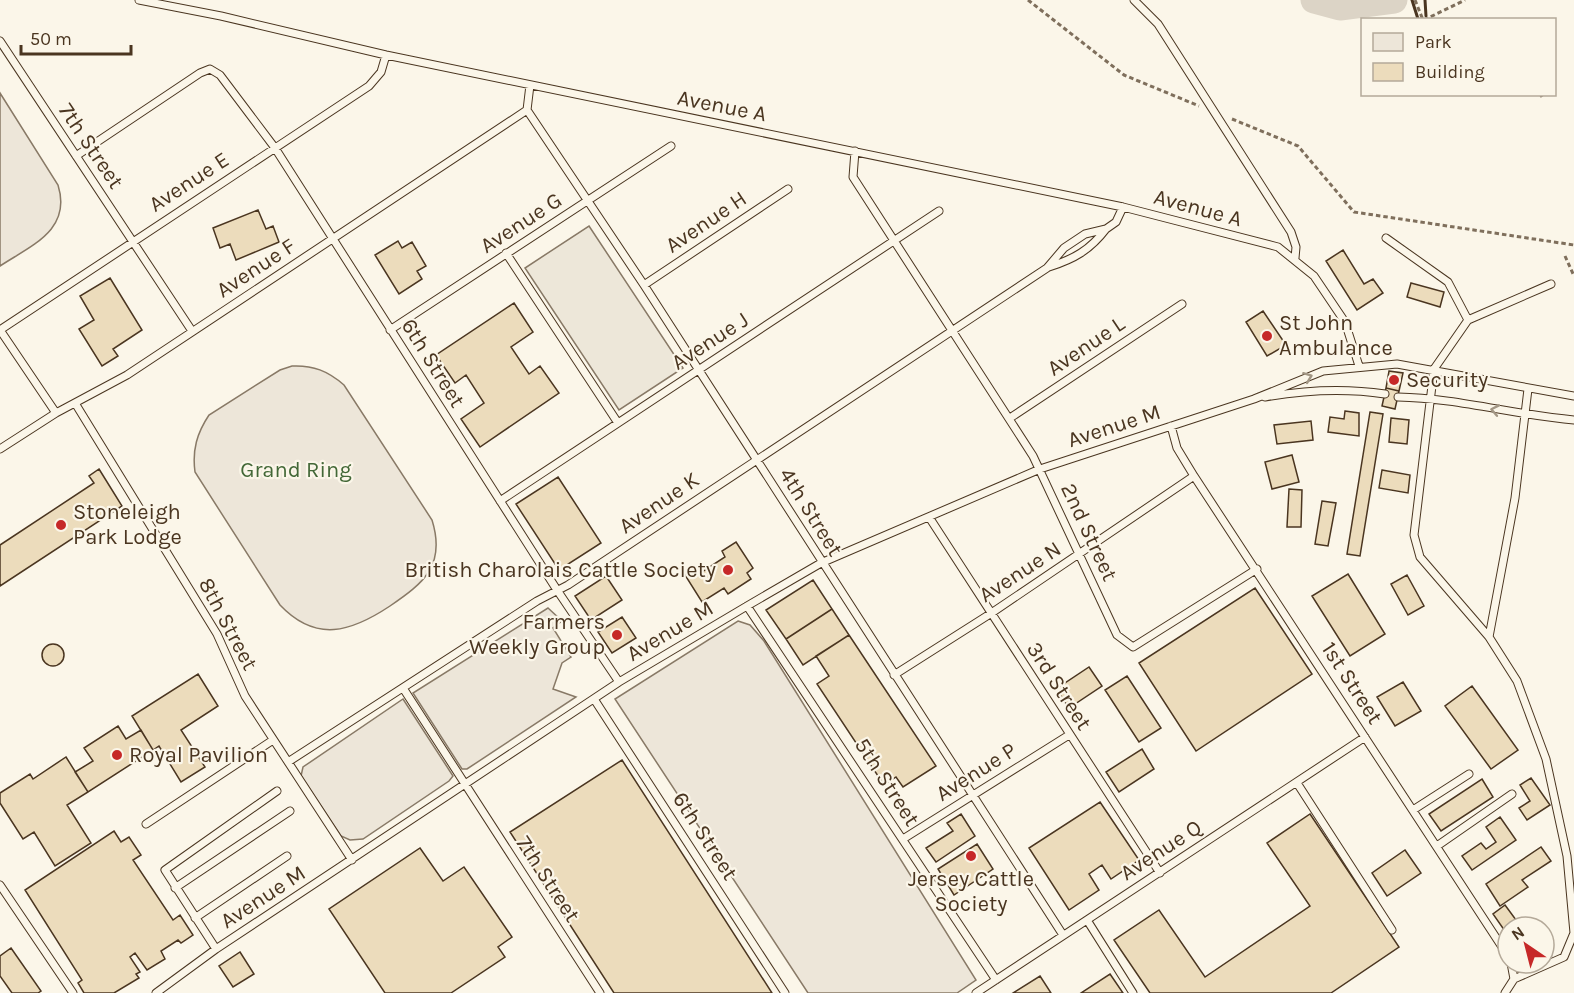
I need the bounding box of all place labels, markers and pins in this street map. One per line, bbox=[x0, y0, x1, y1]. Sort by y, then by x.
place label: St John Ambulance bbox=[1279, 310, 1393, 361]
marker: St John Ambulance bbox=[1260, 329, 1274, 343]
place label: Security bbox=[1406, 367, 1488, 393]
marker: Security bbox=[1387, 373, 1401, 387]
place label: Stoneleigh Park Lodge bbox=[73, 499, 182, 550]
marker: Stoneleigh Park Lodge bbox=[54, 518, 68, 532]
place label: British Charolais Cattle Society bbox=[405, 557, 716, 583]
marker: British Charolais Cattle Society bbox=[721, 563, 735, 577]
place label: Farmers Weekly Group bbox=[469, 609, 605, 660]
marker: Farmers Weekly Group bbox=[610, 628, 624, 642]
place label: Royal Pavilion bbox=[129, 742, 268, 768]
marker: Royal Pavilion bbox=[110, 748, 124, 762]
marker: Jersey Cattle Society bbox=[964, 849, 978, 863]
place label: Jersey Cattle Society bbox=[908, 866, 1034, 917]

